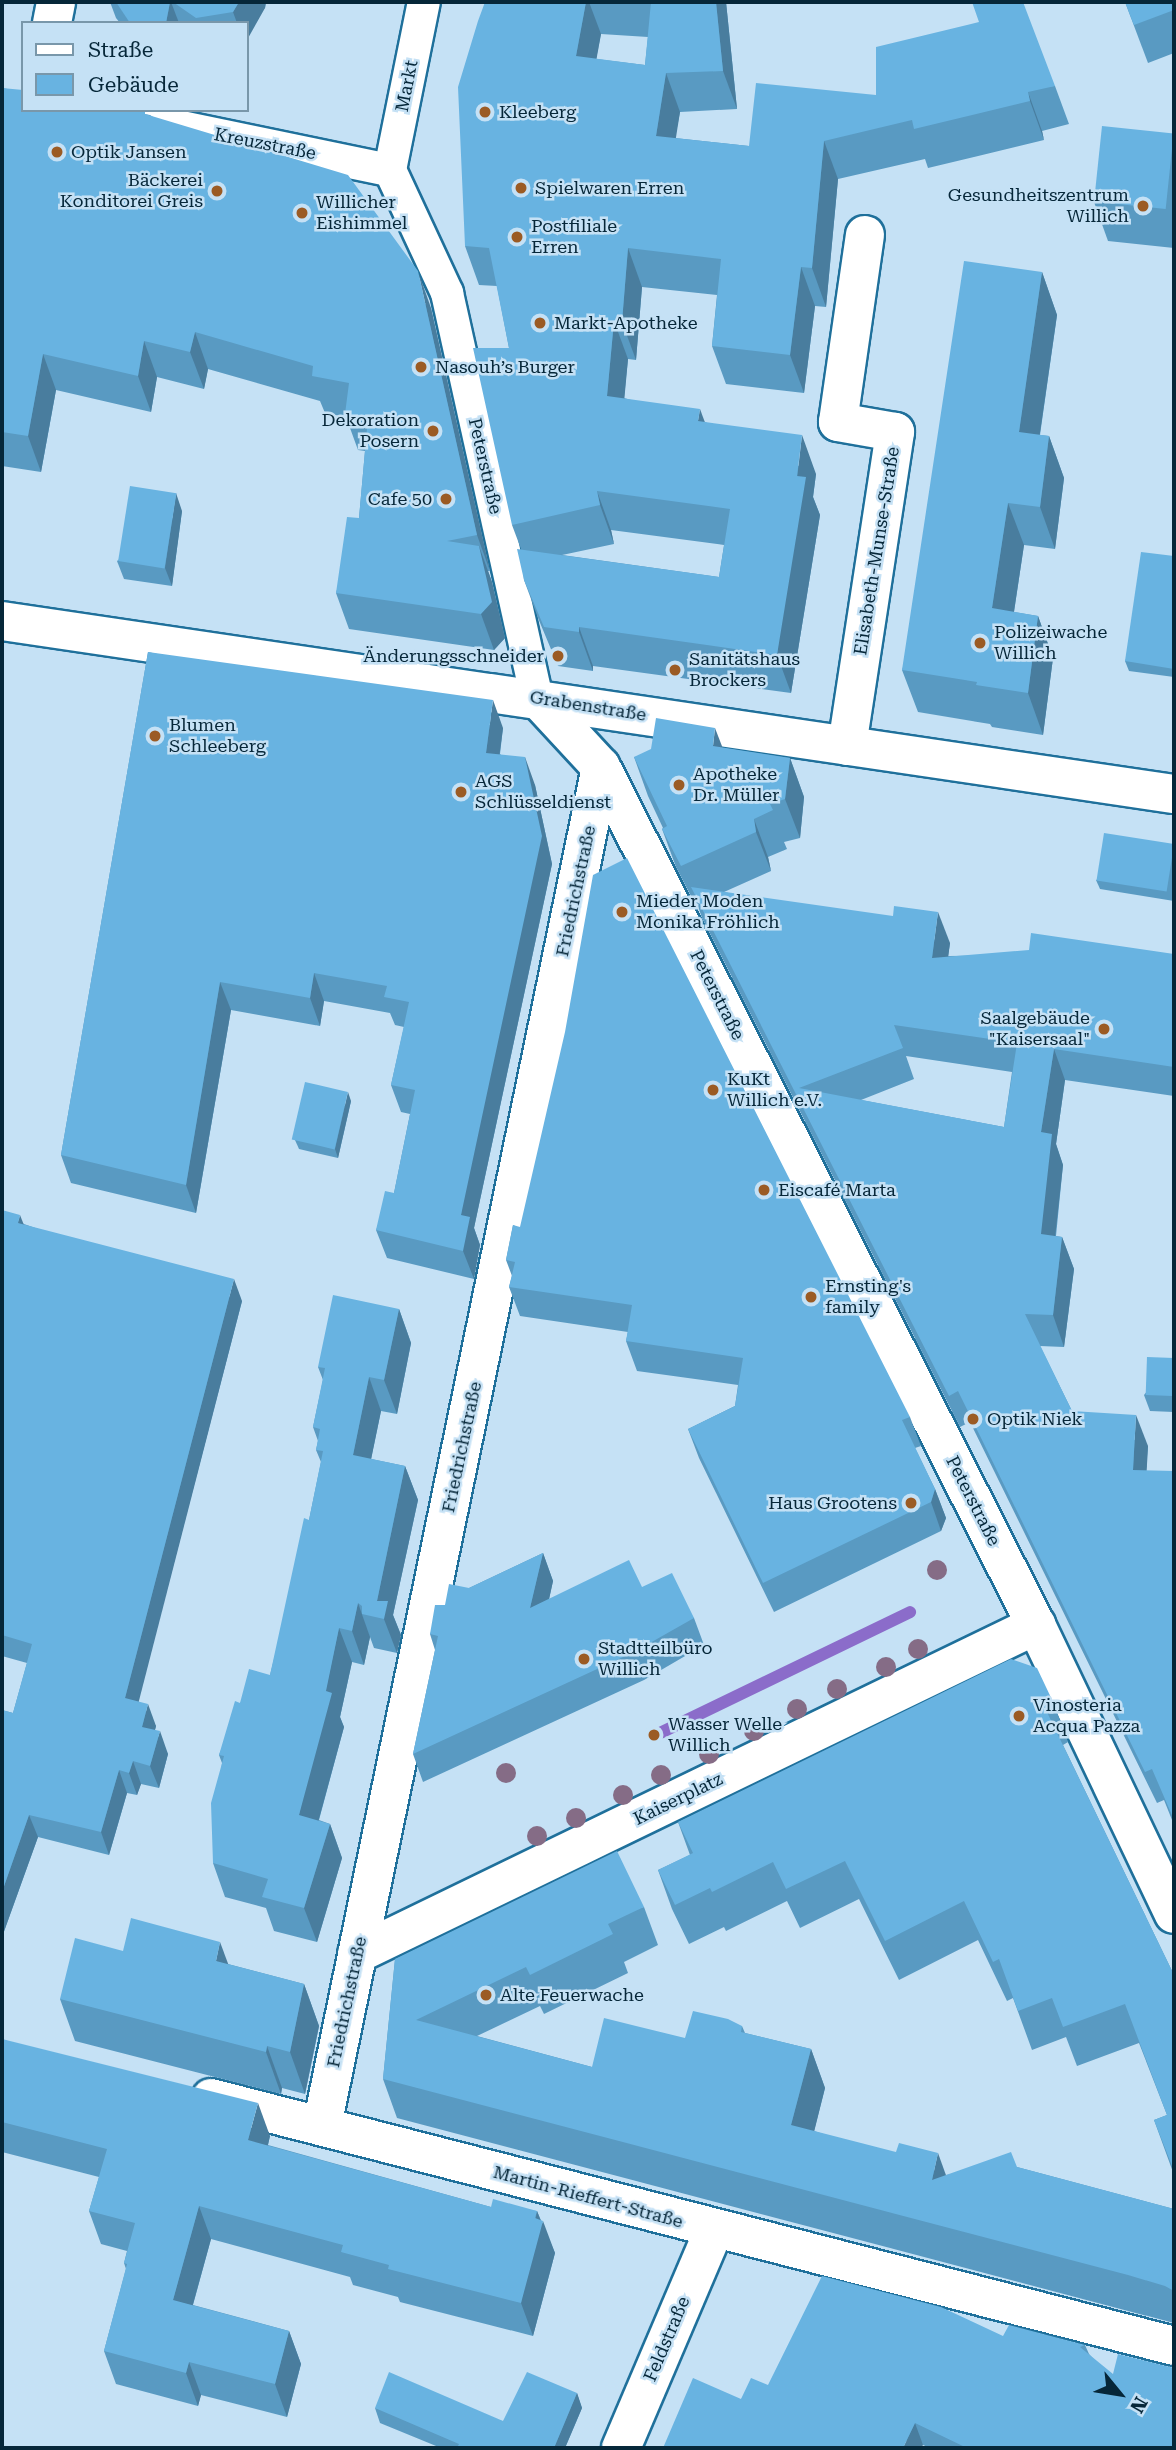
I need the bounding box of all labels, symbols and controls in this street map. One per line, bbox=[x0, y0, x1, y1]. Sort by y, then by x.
legend bbox=[21, 21, 248, 112]
text: Straße bbox=[88, 38, 153, 62]
street label: Markt bbox=[391, 58, 423, 114]
text: Gebäude bbox=[88, 73, 179, 97]
place label: Kleeberg bbox=[499, 101, 576, 123]
marker: Kleeberg bbox=[477, 104, 493, 120]
street label: Kreuzstraße bbox=[212, 124, 318, 164]
place label: Optik Jansen bbox=[71, 141, 187, 163]
marker: Optik Jansen bbox=[49, 144, 65, 160]
place label: Bäckerei Konditorei Greis bbox=[60, 170, 203, 212]
place label: Spielwaren Erren bbox=[535, 177, 684, 199]
marker: Spielwaren Erren bbox=[513, 180, 529, 196]
marker: Bäckerei Konditorei Greis bbox=[209, 183, 225, 199]
place label: Gesundheitszentrum Willich bbox=[948, 185, 1129, 228]
place label: Willicher Eishimmel bbox=[316, 192, 407, 234]
marker: Gesundheitszentrum Willich bbox=[1135, 198, 1151, 214]
marker: Willicher Eishimmel bbox=[294, 205, 310, 221]
place label: Postfiliale Erren bbox=[531, 216, 617, 258]
marker: Postfiliale Erren bbox=[509, 229, 525, 245]
place label: Markt-Apotheke bbox=[554, 312, 698, 334]
marker: Markt-Apotheke bbox=[532, 315, 548, 331]
place label: Nasouh’s Burger bbox=[435, 356, 575, 378]
marker: Nasouh’s Burger bbox=[413, 359, 429, 375]
place label: Dekoration Posern bbox=[321, 410, 419, 452]
street label: Peterstraße bbox=[463, 416, 507, 516]
marker: Dekoration Posern bbox=[425, 423, 441, 439]
street label: Elisabeth-Munse-Straße bbox=[850, 445, 904, 657]
place label: Cafe 50 bbox=[368, 488, 432, 510]
marker: Cafe 50 bbox=[438, 491, 454, 507]
place label: Polizeiwache Willich bbox=[994, 622, 1107, 664]
marker: Polizeiwache Willich bbox=[972, 635, 988, 651]
place label: Änderungsschneider bbox=[363, 645, 544, 667]
marker: Änderungsschneider bbox=[550, 648, 566, 664]
place label: Sanitätshaus Brockers bbox=[689, 649, 800, 692]
marker: Sanitätshaus Brockers bbox=[667, 662, 683, 678]
street label: Grabenstraße bbox=[528, 686, 648, 726]
place label: Blumen Schleeberg bbox=[169, 715, 266, 758]
marker: Blumen Schleeberg bbox=[147, 728, 163, 744]
place label: Apotheke Dr. Müller bbox=[693, 764, 779, 806]
place label: AGS Schlüsseldienst bbox=[475, 771, 611, 814]
marker: Apotheke Dr. Müller bbox=[671, 777, 687, 793]
marker: AGS Schlüsseldienst bbox=[453, 784, 469, 800]
street label: Friedrichstraße bbox=[552, 823, 600, 959]
place label: Mieder Moden Monika Fröhlich bbox=[636, 891, 780, 934]
marker: Mieder Moden Monika Fröhlich bbox=[614, 904, 630, 920]
street label: Peterstraße bbox=[685, 946, 749, 1044]
place label: Saalgebäude "Kaisersaal" bbox=[981, 1008, 1090, 1050]
marker: Saalgebäude "Kaisersaal" bbox=[1096, 1021, 1112, 1037]
place label: KuKt Willich e.V. bbox=[727, 1069, 822, 1112]
marker: KuKt Willich e.V. bbox=[705, 1082, 721, 1098]
place label: Eiscafé Marta bbox=[778, 1179, 896, 1201]
marker: Eiscafé Marta bbox=[756, 1182, 772, 1198]
place label: Ernsting's family bbox=[825, 1276, 911, 1318]
marker: Ernsting's family bbox=[803, 1289, 819, 1305]
street label: Friedrichstraße bbox=[438, 1379, 486, 1515]
place label: Optik Niek bbox=[987, 1408, 1083, 1430]
marker: Optik Niek bbox=[965, 1411, 981, 1427]
street label: Peterstraße bbox=[941, 1452, 1005, 1550]
place label: Haus Grootens bbox=[768, 1492, 897, 1514]
marker: Haus Grootens bbox=[903, 1495, 919, 1511]
place label: Stadtteilbüro Willich bbox=[598, 1638, 713, 1680]
marker: Stadtteilbüro Willich bbox=[576, 1651, 592, 1667]
place label: Vinosteria Acqua Pazza bbox=[1033, 1695, 1140, 1738]
marker: Vinosteria Acqua Pazza bbox=[1011, 1708, 1027, 1724]
place label: Wasser Welle Willich bbox=[668, 1714, 782, 1756]
marker: Wasser Welle Willich bbox=[646, 1727, 662, 1743]
street label: Kaiserplatz bbox=[630, 1768, 726, 1830]
street label: Friedrichstraße bbox=[323, 1934, 371, 2070]
place label: Alte Feuerwache bbox=[500, 1984, 644, 2006]
marker: Alte Feuerwache bbox=[478, 1987, 494, 2003]
street label: Martin-Rieffert-Straße bbox=[491, 2161, 685, 2233]
street label: Feldstraße bbox=[639, 2293, 695, 2385]
north arrow bbox=[1085, 2359, 1155, 2429]
text: N bbox=[1125, 2393, 1152, 2417]

